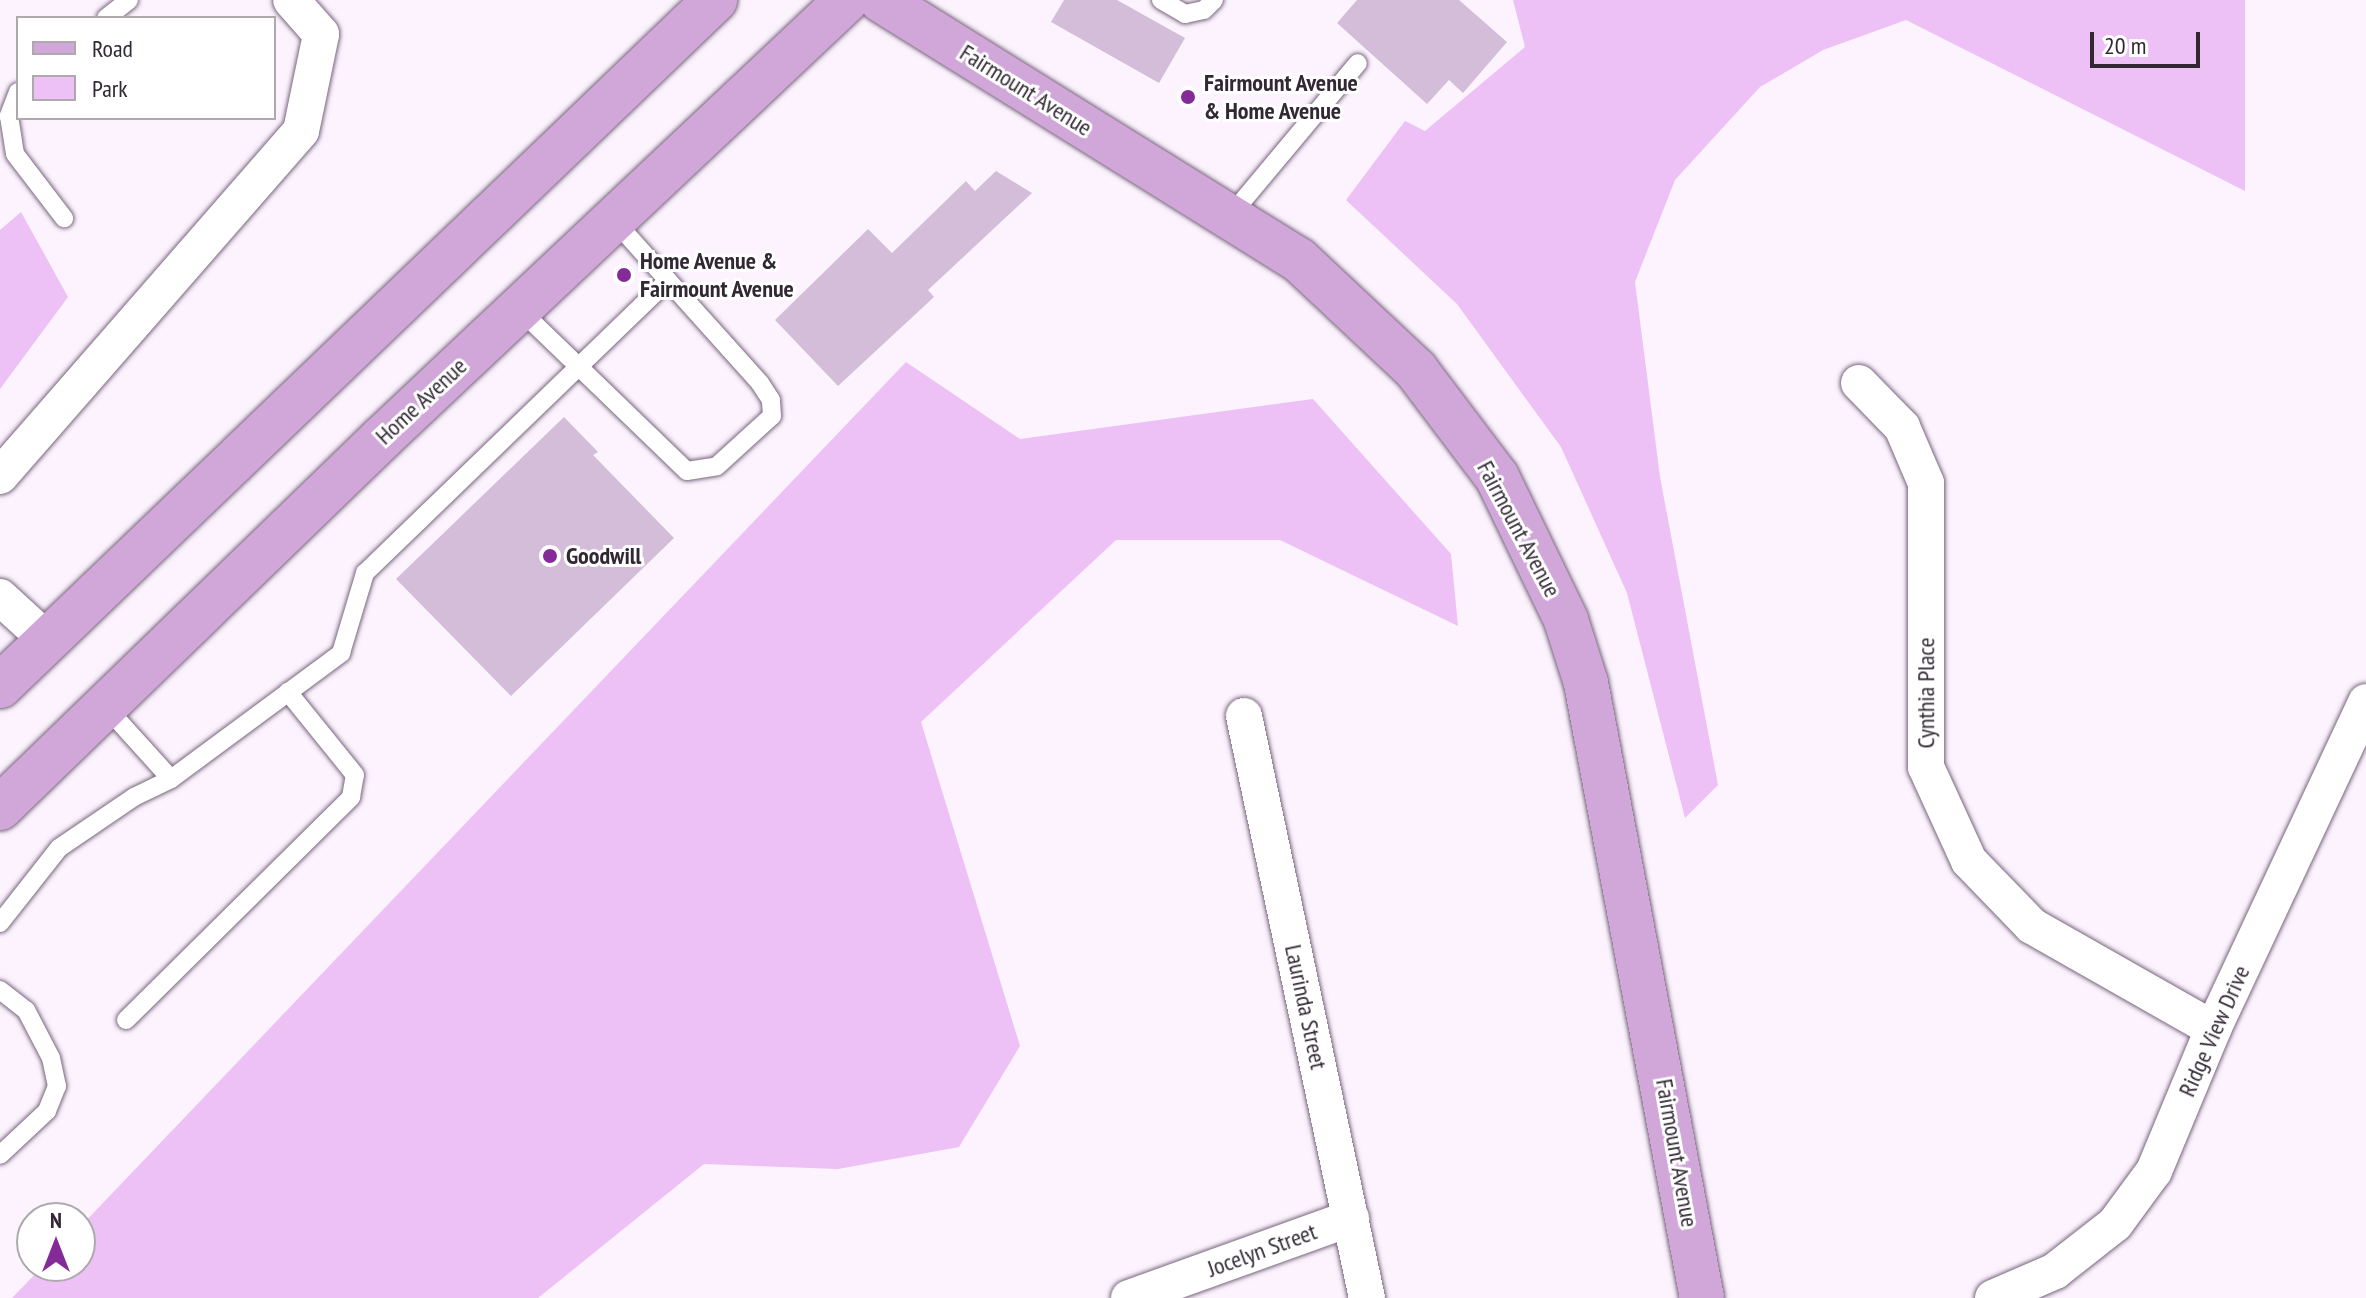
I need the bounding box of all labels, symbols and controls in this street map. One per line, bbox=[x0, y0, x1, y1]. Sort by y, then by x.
legend bbox=[16, 16, 276, 120]
scale bar bbox=[2094, 16, 2204, 66]
text: 20 m bbox=[2104, 30, 2146, 61]
text: Road bbox=[92, 33, 133, 64]
street label: Fairmount Avenue bbox=[955, 38, 1097, 142]
place label: Fairmount Avenue & Home Avenue bbox=[1204, 69, 1359, 125]
text: Park bbox=[92, 73, 128, 104]
marker: Fairmount Avenue & Home Avenue bbox=[1179, 88, 1197, 106]
place label: Home Avenue & Fairmount Avenue bbox=[640, 247, 795, 303]
marker: Home Avenue & Fairmount Avenue bbox=[615, 266, 633, 284]
street label: Home Avenue bbox=[369, 351, 473, 451]
street label: Fairmount Avenue bbox=[1471, 456, 1567, 602]
place label: Goodwill bbox=[566, 542, 641, 570]
marker: Goodwill bbox=[541, 547, 559, 565]
street label: Cynthia Place bbox=[1912, 638, 1940, 748]
street label: Laurinda Street bbox=[1279, 942, 1333, 1072]
street label: Ridge View Drive bbox=[2172, 961, 2256, 1101]
street label: Fairmount Avenue bbox=[1650, 1076, 1704, 1230]
north arrow bbox=[16, 1202, 96, 1282]
text: N bbox=[50, 1206, 62, 1234]
street label: Jocelyn Street bbox=[1203, 1217, 1321, 1283]

